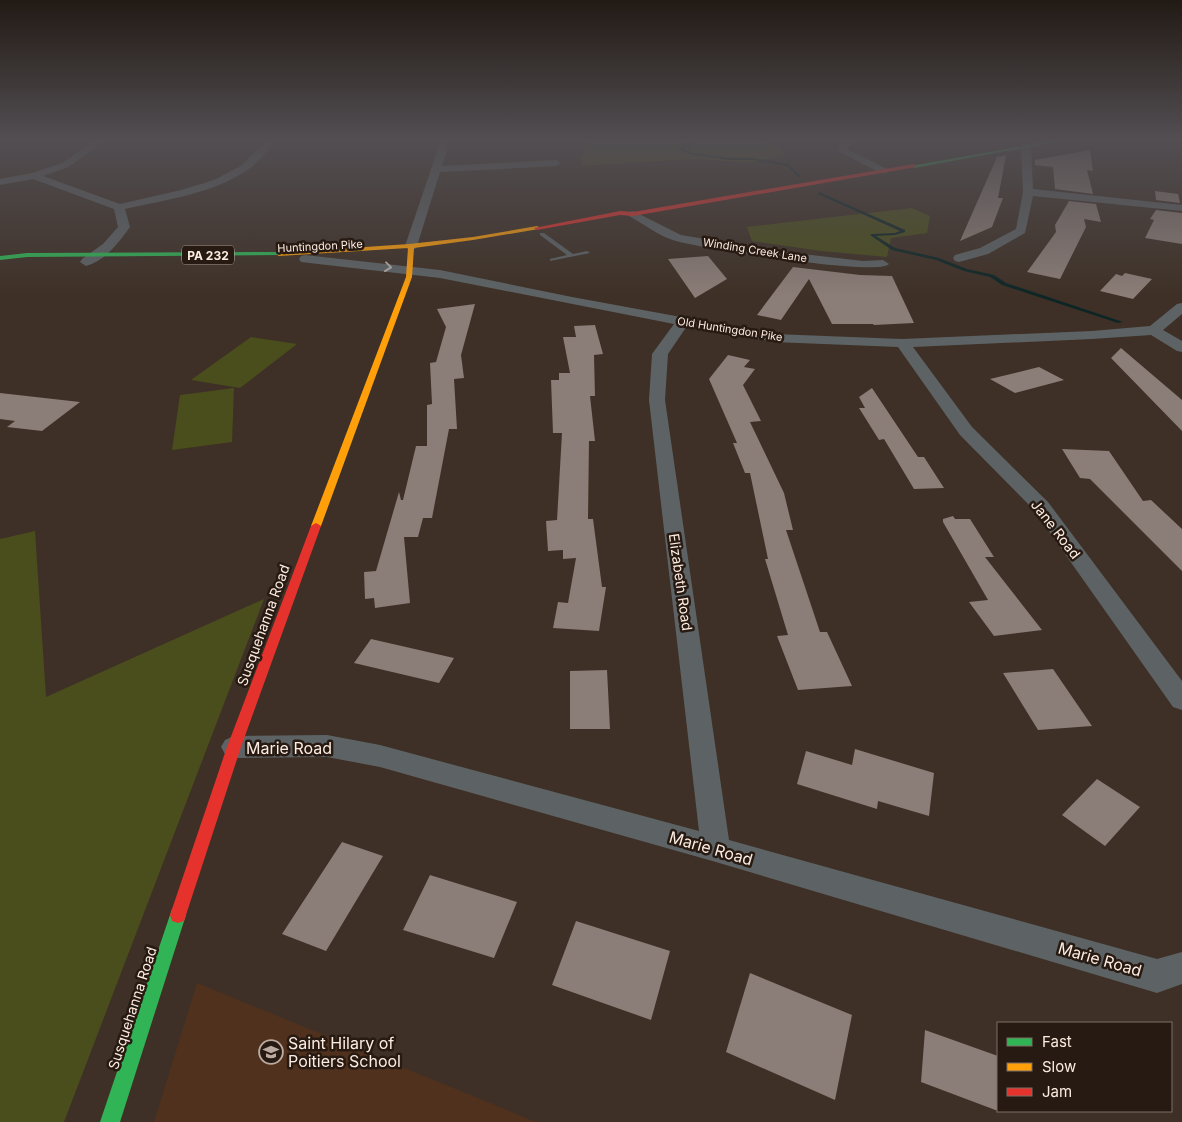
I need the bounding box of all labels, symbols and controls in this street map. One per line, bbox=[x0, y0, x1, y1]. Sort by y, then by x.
street label: Winding Creek Lane bbox=[702, 235, 808, 265]
street label: Huntingdon Pike bbox=[277, 237, 363, 255]
road number: PA 232 bbox=[182, 246, 234, 264]
one-way arrow bbox=[385, 261, 393, 272]
street label: Old Huntingdon Pike bbox=[676, 314, 784, 344]
street label: Jane Road bbox=[1028, 496, 1084, 562]
street label: Elizabeth Road bbox=[666, 532, 696, 632]
street label: Susquehanna Road bbox=[233, 562, 293, 688]
street label: Marie Road bbox=[246, 738, 332, 758]
street label: Marie Road bbox=[667, 827, 755, 869]
street label: Marie Road bbox=[1056, 938, 1144, 980]
street label: Susquehanna Road bbox=[104, 945, 160, 1071]
legend bbox=[997, 1022, 1172, 1112]
text: Fast bbox=[1042, 1032, 1072, 1051]
place label: Saint Hilary of Poitiers School bbox=[288, 1033, 401, 1071]
school or university icon: Saint Hilary of Poitiers School bbox=[258, 1039, 284, 1065]
text: Slow bbox=[1042, 1057, 1076, 1076]
text: Jam bbox=[1042, 1082, 1072, 1101]

